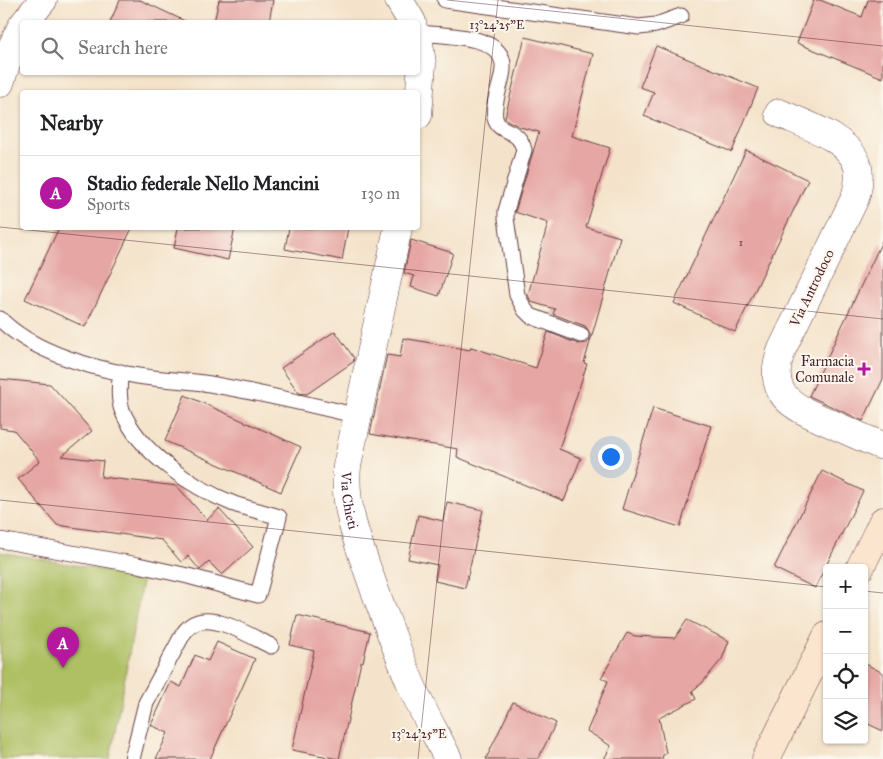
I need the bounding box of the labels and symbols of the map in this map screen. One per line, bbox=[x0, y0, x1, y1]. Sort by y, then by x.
text: 13°24'25"E bbox=[469, 18, 525, 32]
house number: 1 bbox=[739, 236, 743, 249]
street label: Via Antrodoco bbox=[786, 247, 838, 330]
place label: Farmacia Comunale bbox=[795, 353, 854, 386]
marker: Farmacia Comunale bbox=[858, 363, 870, 375]
your location bbox=[598, 444, 624, 470]
street label: Via Chieti bbox=[338, 470, 362, 531]
pin: A bbox=[47, 627, 79, 668]
text: 13°24'25"E bbox=[391, 727, 447, 741]

